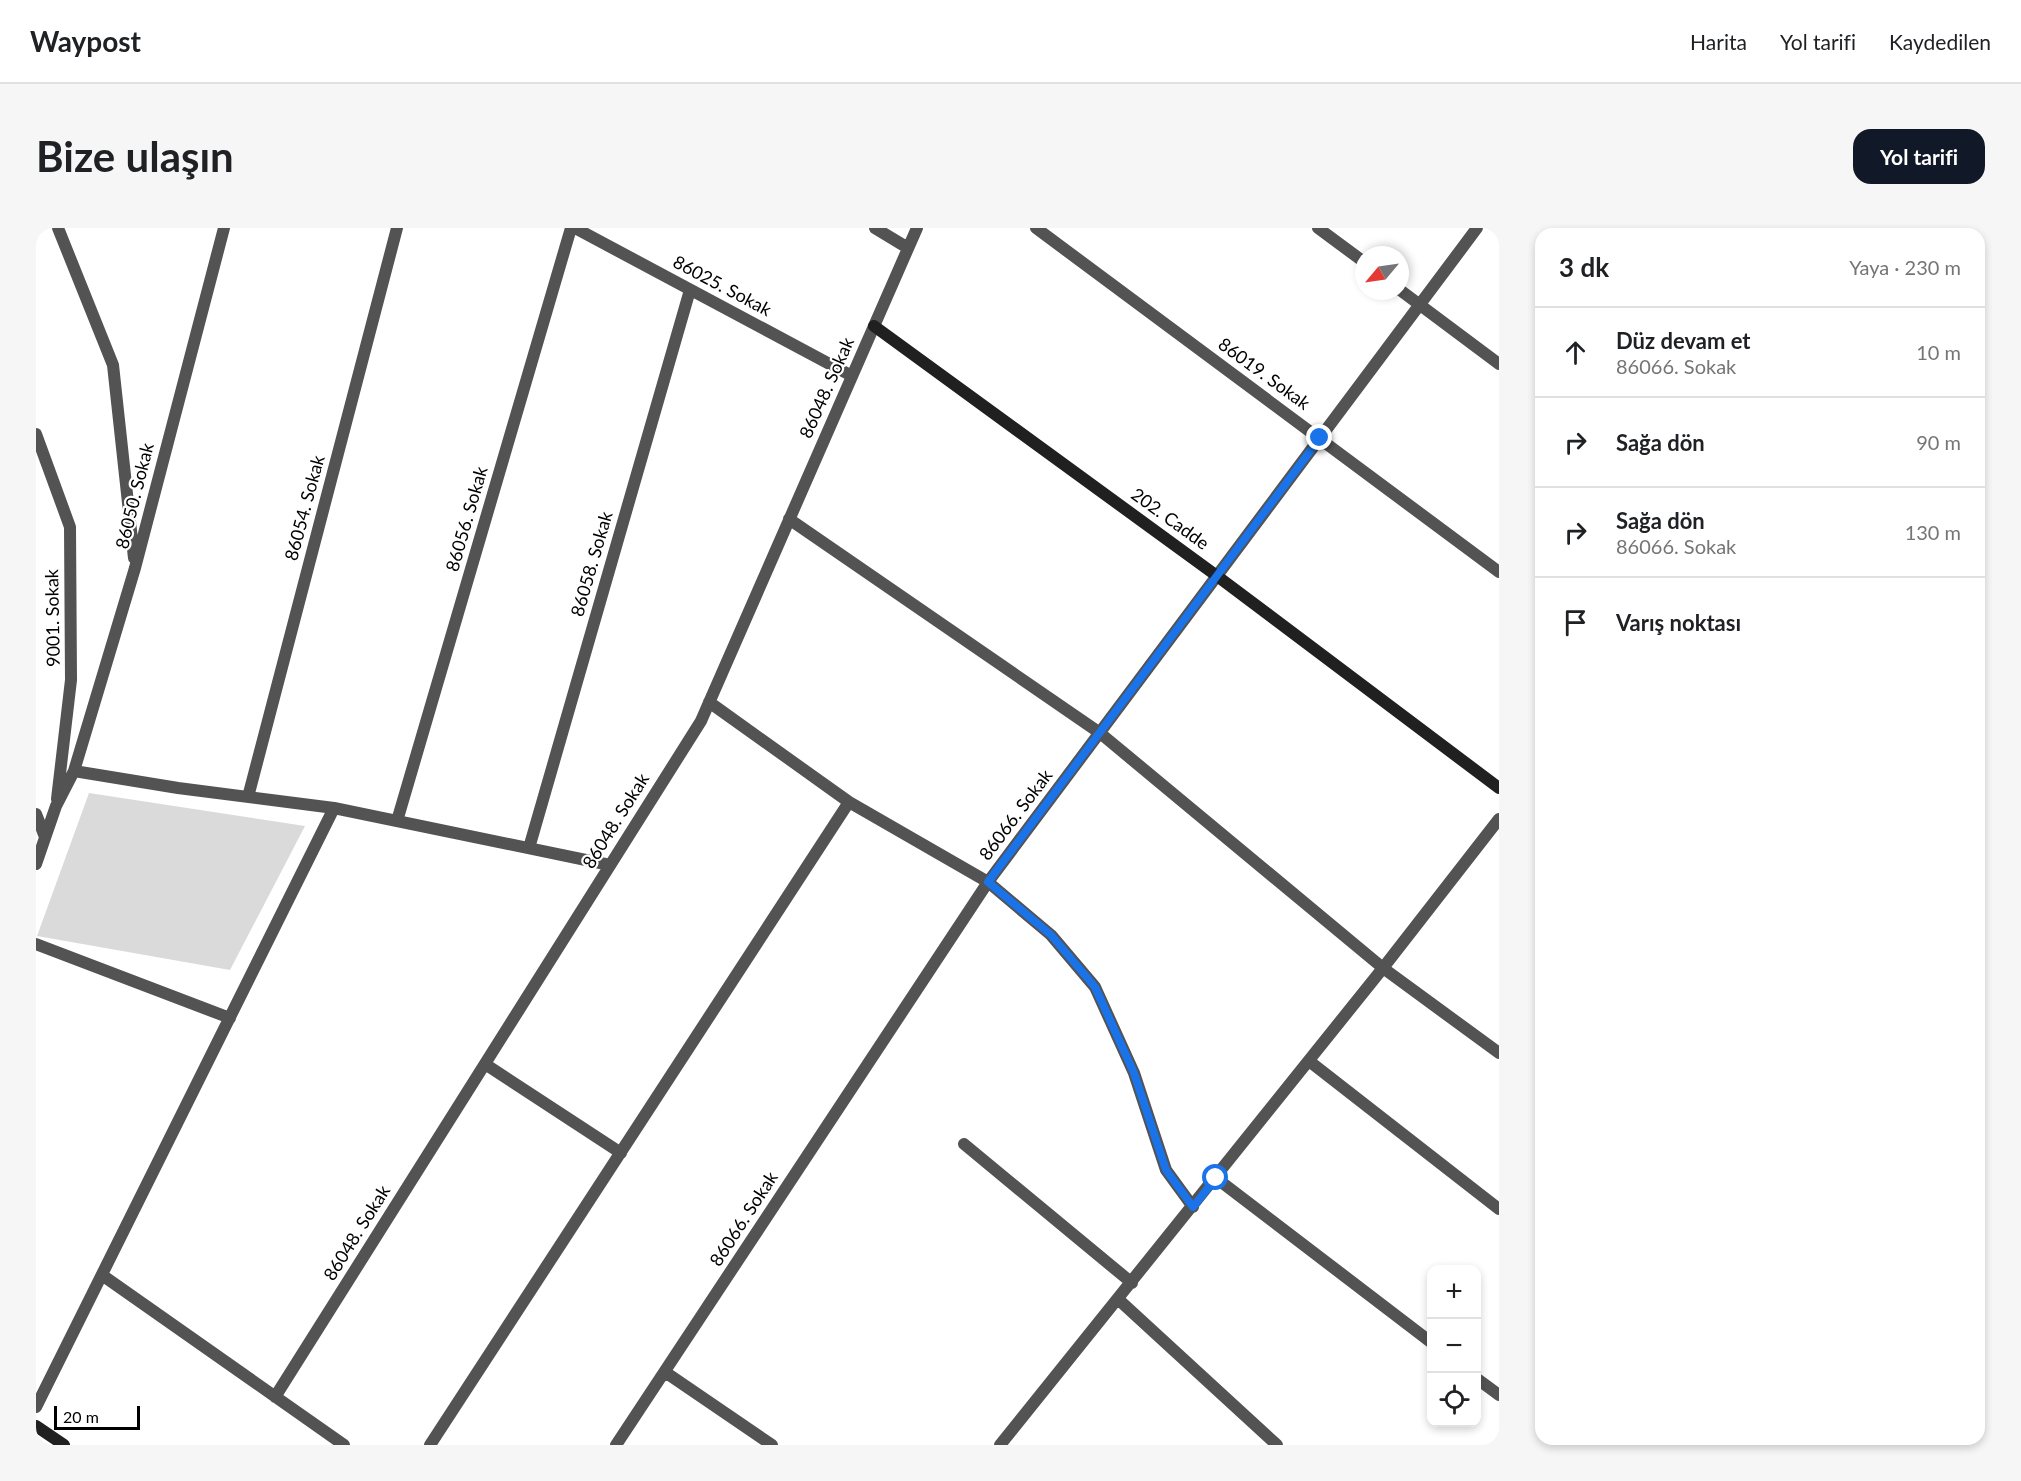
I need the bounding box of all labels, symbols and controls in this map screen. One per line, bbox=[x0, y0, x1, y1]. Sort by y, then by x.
text: Waypost bbox=[30, 24, 141, 58]
text: Harita bbox=[1690, 29, 1747, 54]
text: Yol tarifi bbox=[1780, 29, 1856, 54]
text: Kaydedilen bbox=[1889, 29, 1991, 54]
button: Yol tarifi bbox=[1853, 129, 1985, 184]
text: Bize ulaşın bbox=[36, 131, 234, 181]
north arrow bbox=[1355, 246, 1409, 300]
street label: 86025. Sokak bbox=[670, 250, 776, 321]
text: 3 dk bbox=[1559, 251, 1609, 283]
text: Yaya · 230 m bbox=[1849, 255, 1961, 279]
text: Düz devam et bbox=[1616, 327, 1751, 354]
street label: 86019. Sokak bbox=[1214, 332, 1316, 414]
street label: 86048. Sokak bbox=[794, 333, 858, 441]
icon: ahead bbox=[1559, 336, 1592, 369]
text: 10 m bbox=[1916, 340, 1961, 364]
text: 86066. Sokak bbox=[1616, 354, 1736, 378]
route end bbox=[1306, 424, 1332, 450]
icon: right bbox=[1559, 426, 1592, 459]
text: Sağa dön bbox=[1616, 429, 1705, 456]
text: 90 m bbox=[1916, 430, 1961, 454]
street label: 86050. Sokak bbox=[110, 440, 158, 551]
street label: 86054. Sokak bbox=[279, 452, 329, 563]
street label: 86056. Sokak bbox=[441, 463, 492, 574]
street label: 202. Cadde bbox=[1127, 483, 1214, 554]
text: Sağa dön bbox=[1616, 507, 1705, 534]
street label: 86058. Sokak bbox=[566, 508, 617, 619]
icon: right bbox=[1559, 516, 1592, 549]
text: 130 m bbox=[1905, 520, 1961, 544]
text: 86066. Sokak bbox=[1616, 534, 1736, 558]
street label: 9001. Sokak bbox=[40, 568, 64, 667]
icon: arrive bbox=[1559, 606, 1592, 639]
text: Varış noktası bbox=[1616, 609, 1741, 636]
street label: 86066. Sokak bbox=[974, 764, 1057, 864]
street label: 86048. Sokak bbox=[577, 768, 654, 872]
route start bbox=[1202, 1164, 1228, 1190]
street label: 86066. Sokak bbox=[704, 1166, 782, 1270]
street label: 86048. Sokak bbox=[318, 1180, 395, 1284]
map controls bbox=[1427, 1265, 1481, 1427]
button: + bbox=[1427, 1265, 1481, 1319]
button: − bbox=[1427, 1319, 1481, 1373]
button: locate bbox=[1427, 1373, 1481, 1427]
scale bar bbox=[54, 1403, 140, 1430]
text: 20 m bbox=[63, 1407, 99, 1426]

